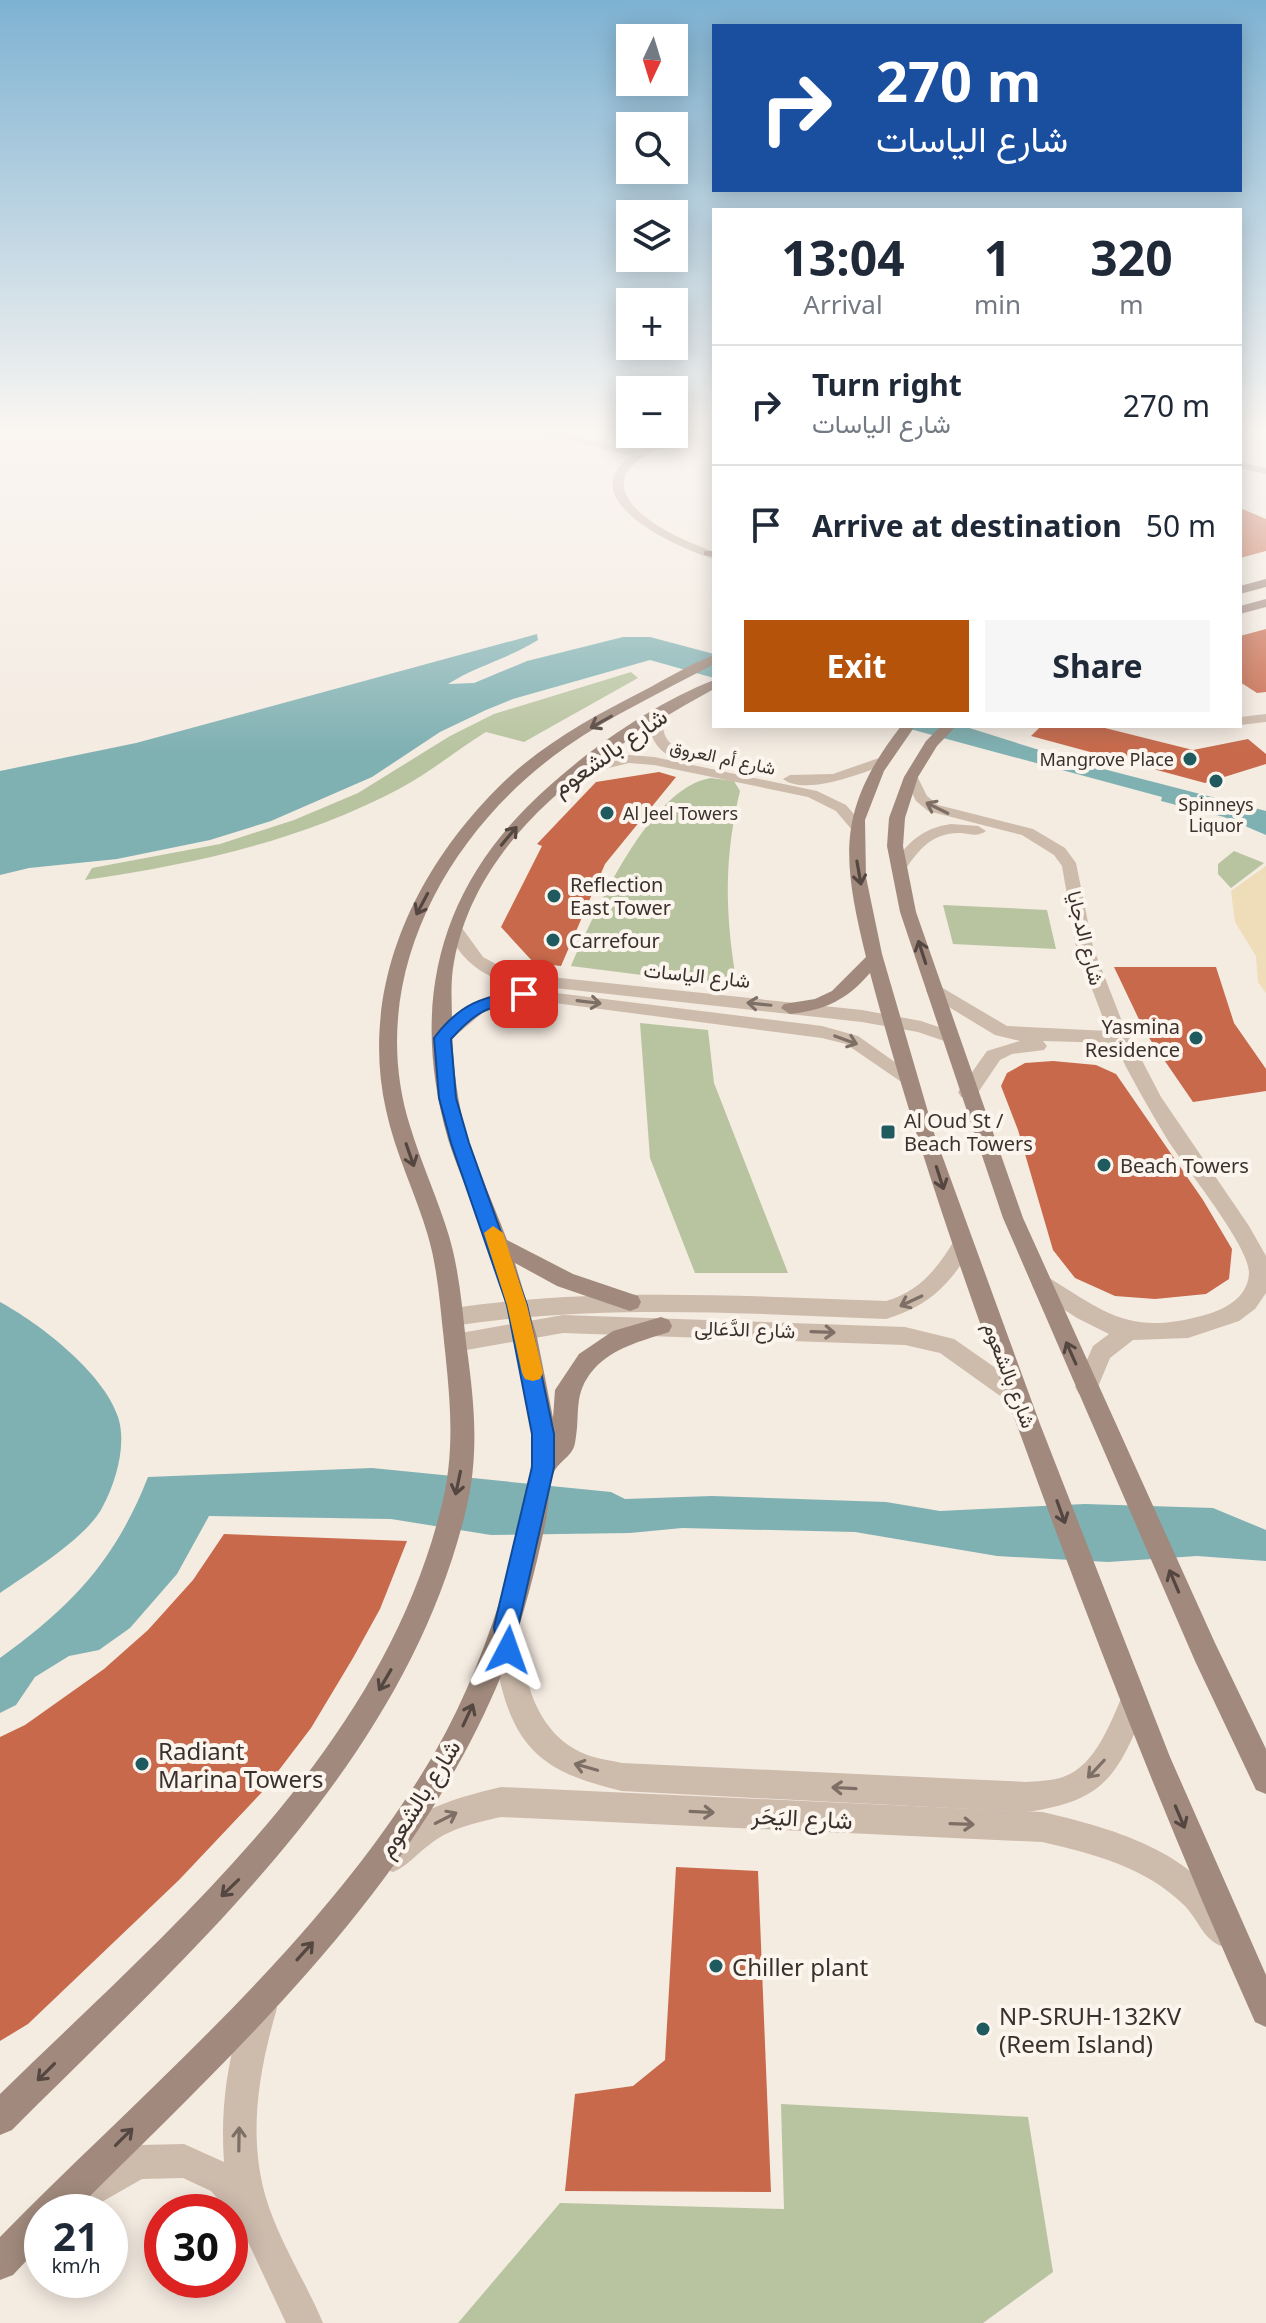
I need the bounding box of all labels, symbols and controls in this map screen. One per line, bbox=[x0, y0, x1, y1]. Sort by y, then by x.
north arrow bbox=[616, 24, 688, 96]
map controls bbox=[616, 24, 688, 448]
text: 270 m bbox=[876, 42, 1041, 118]
icon: right bbox=[744, 56, 848, 160]
button: search bbox=[616, 112, 688, 184]
text: شارع الياسات bbox=[876, 114, 1068, 163]
button: layers bbox=[616, 200, 688, 272]
text: 13:04 bbox=[781, 225, 905, 290]
text: 1 bbox=[984, 225, 1011, 290]
text: 320 bbox=[1090, 225, 1173, 290]
text: Arrival bbox=[803, 286, 883, 322]
text: min bbox=[974, 286, 1021, 322]
text: m bbox=[1119, 286, 1144, 322]
button: + bbox=[616, 288, 688, 360]
text: Turn right bbox=[812, 364, 962, 405]
button: − bbox=[616, 376, 688, 448]
icon: right bbox=[744, 383, 788, 427]
text: 270 m bbox=[1123, 385, 1210, 426]
text: شارع الياسات bbox=[812, 405, 951, 441]
icon: arrive bbox=[744, 503, 788, 547]
text: Arrive at destination bbox=[812, 505, 1122, 546]
text: 50 m bbox=[1146, 505, 1216, 546]
button: Exit bbox=[744, 620, 969, 712]
button: Share bbox=[985, 620, 1210, 712]
street label: شارع بالشعوم bbox=[545, 699, 674, 804]
one-way arrow bbox=[590, 714, 613, 730]
street label: شارع أم العروق bbox=[668, 734, 778, 781]
place label: Mangrove Place bbox=[1039, 747, 1174, 771]
marker: Mangrove Place bbox=[1181, 750, 1199, 768]
marker: Spinneys Liquor bbox=[1207, 772, 1225, 790]
place label: Spinneys Liquor bbox=[1178, 792, 1254, 837]
one-way arrow bbox=[926, 799, 950, 815]
place label: Al Jeel Towers bbox=[623, 801, 738, 825]
marker: Al Jeel Towers bbox=[598, 804, 616, 822]
one-way arrow bbox=[500, 826, 518, 847]
one-way arrow bbox=[852, 860, 867, 885]
place label: Reflection East Tower bbox=[570, 871, 671, 921]
marker: Reflection East Tower bbox=[545, 887, 563, 905]
street label: شارع الدجايا bbox=[1060, 888, 1111, 988]
one-way arrow bbox=[414, 892, 430, 915]
place label: Carrefour bbox=[569, 927, 660, 954]
marker: Carrefour bbox=[544, 931, 562, 949]
one-way arrow bbox=[913, 940, 928, 965]
street label: شارع الياسات bbox=[642, 956, 752, 995]
pin bbox=[490, 960, 558, 1028]
icon: arrive bbox=[502, 972, 546, 1016]
one-way arrow bbox=[575, 995, 602, 1010]
one-way arrow bbox=[746, 997, 773, 1012]
place label: Yasmina Residence bbox=[1085, 1013, 1180, 1063]
marker: Yasmina Residence bbox=[1187, 1029, 1205, 1047]
one-way arrow bbox=[833, 1034, 858, 1048]
place label: Al Oud St / Beach Towers bbox=[904, 1107, 1033, 1157]
marker: Al Oud St / Beach Towers bbox=[879, 1123, 897, 1141]
one-way arrow bbox=[404, 1142, 419, 1167]
place label: Beach Towers bbox=[1120, 1152, 1249, 1179]
marker: Beach Towers bbox=[1095, 1156, 1113, 1174]
one-way arrow bbox=[934, 1165, 949, 1190]
one-way arrow bbox=[900, 1294, 924, 1309]
street label: شارع الدَّعَالِى bbox=[694, 1314, 796, 1345]
street label: شارع بالشعوم bbox=[976, 1318, 1043, 1432]
one-way arrow bbox=[809, 1325, 836, 1340]
one-way arrow bbox=[1063, 1341, 1078, 1365]
one-way arrow bbox=[450, 1470, 465, 1495]
one-way arrow bbox=[1055, 1499, 1069, 1524]
one-way arrow bbox=[1165, 1569, 1180, 1593]
position arrow bbox=[466, 1608, 550, 1692]
one-way arrow bbox=[377, 1668, 393, 1691]
one-way arrow bbox=[461, 1703, 476, 1727]
street label: شارع بالشعوم bbox=[369, 1733, 468, 1864]
place label: Radiant Marina Towers bbox=[158, 1734, 323, 1795]
marker: Radiant Marina Towers bbox=[133, 1755, 151, 1773]
one-way arrow bbox=[574, 1759, 599, 1773]
one-way arrow bbox=[1086, 1759, 1105, 1779]
one-way arrow bbox=[831, 1780, 858, 1795]
street label: شارع اليَحَر bbox=[749, 1798, 853, 1837]
one-way arrow bbox=[1173, 1804, 1188, 1829]
one-way arrow bbox=[688, 1805, 715, 1820]
one-way arrow bbox=[433, 1810, 457, 1825]
one-way arrow bbox=[948, 1817, 975, 1832]
one-way arrow bbox=[221, 1878, 240, 1897]
one-way arrow bbox=[296, 1942, 314, 1962]
place label: Chiller plant bbox=[732, 1950, 869, 1983]
marker: Chiller plant bbox=[707, 1957, 725, 1975]
place label: NP-SRUH-132KV (Reem Island) bbox=[999, 1999, 1182, 2060]
marker: NP-SRUH-132KV (Reem Island) bbox=[974, 2020, 992, 2038]
one-way arrow bbox=[37, 2062, 56, 2081]
one-way arrow bbox=[231, 2126, 247, 2153]
one-way arrow bbox=[114, 2127, 133, 2147]
speed limit sign: 30 bbox=[144, 2194, 248, 2298]
text: 21 bbox=[53, 2208, 99, 2263]
text: km/h bbox=[51, 2252, 101, 2279]

